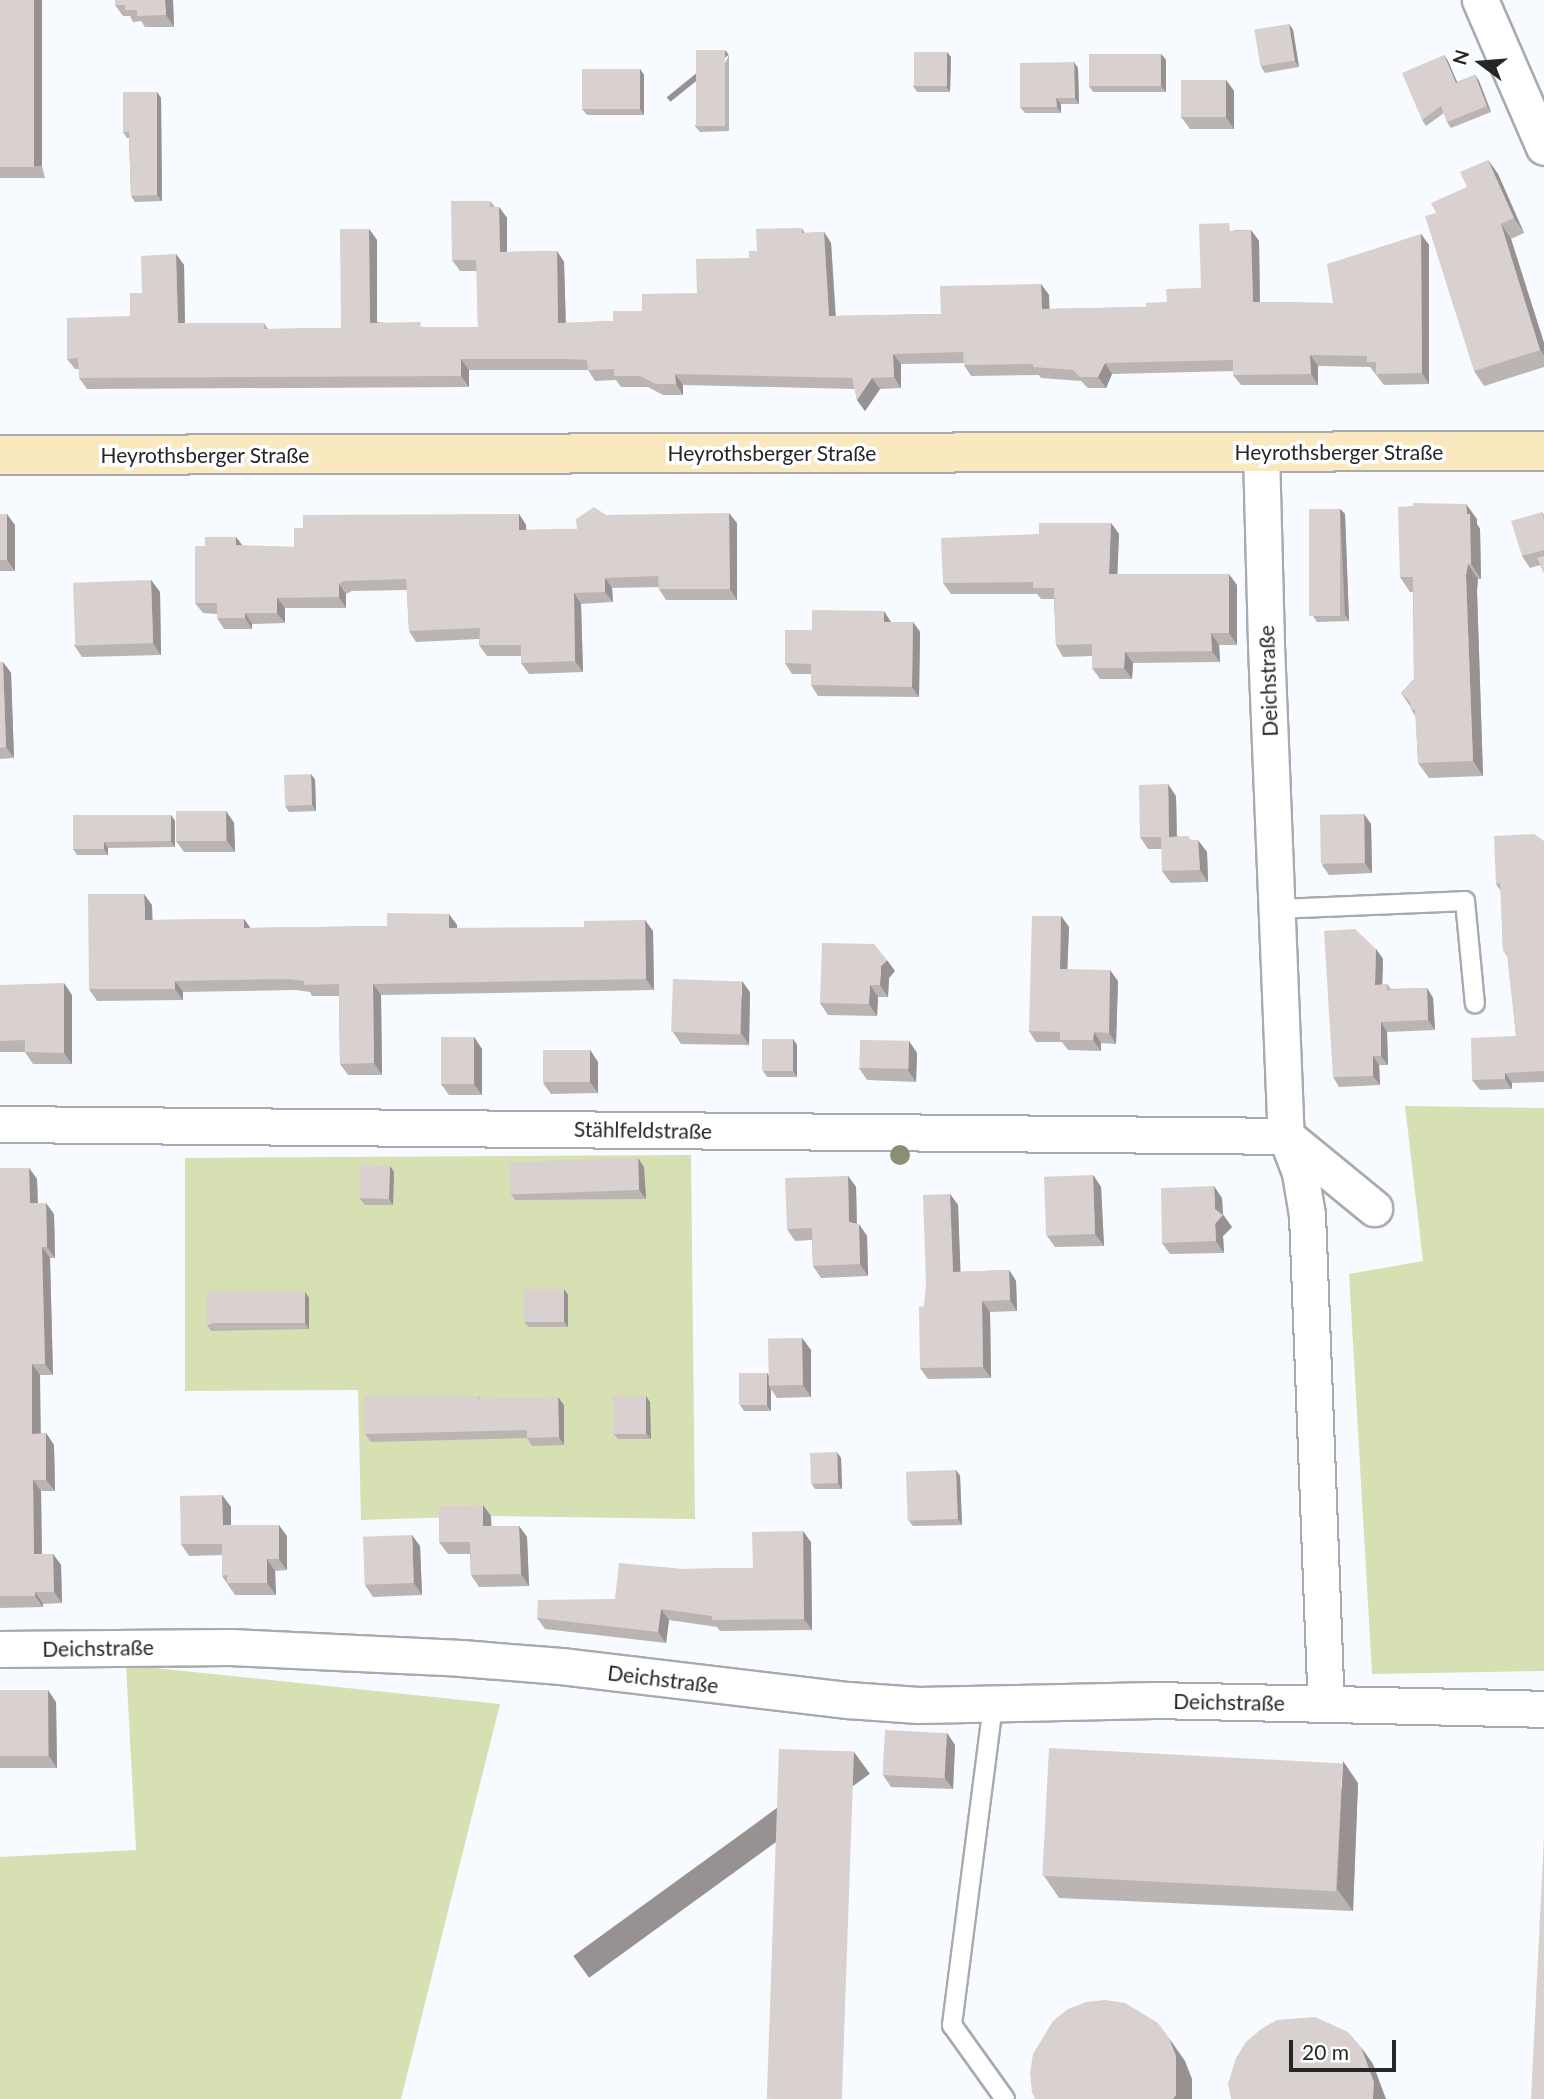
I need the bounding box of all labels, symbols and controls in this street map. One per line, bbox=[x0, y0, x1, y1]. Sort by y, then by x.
north arrow bbox=[1446, 28, 1516, 98]
text: N bbox=[1447, 47, 1473, 67]
street label: Heyrothsberger Straße bbox=[1234, 439, 1444, 465]
street label: Heyrothsberger Straße bbox=[667, 440, 877, 466]
street label: Heyrothsberger Straße bbox=[100, 442, 310, 468]
street label: Deichstraße bbox=[1253, 625, 1283, 737]
street label: Stählfeldstraße bbox=[574, 1116, 712, 1144]
street label: Deichstraße bbox=[42, 1634, 154, 1662]
street label: Deichstraße bbox=[606, 1660, 720, 1698]
street label: Deichstraße bbox=[1173, 1688, 1285, 1716]
scale bar bbox=[1292, 2025, 1399, 2070]
text: 20 m bbox=[1302, 2039, 1349, 2064]

